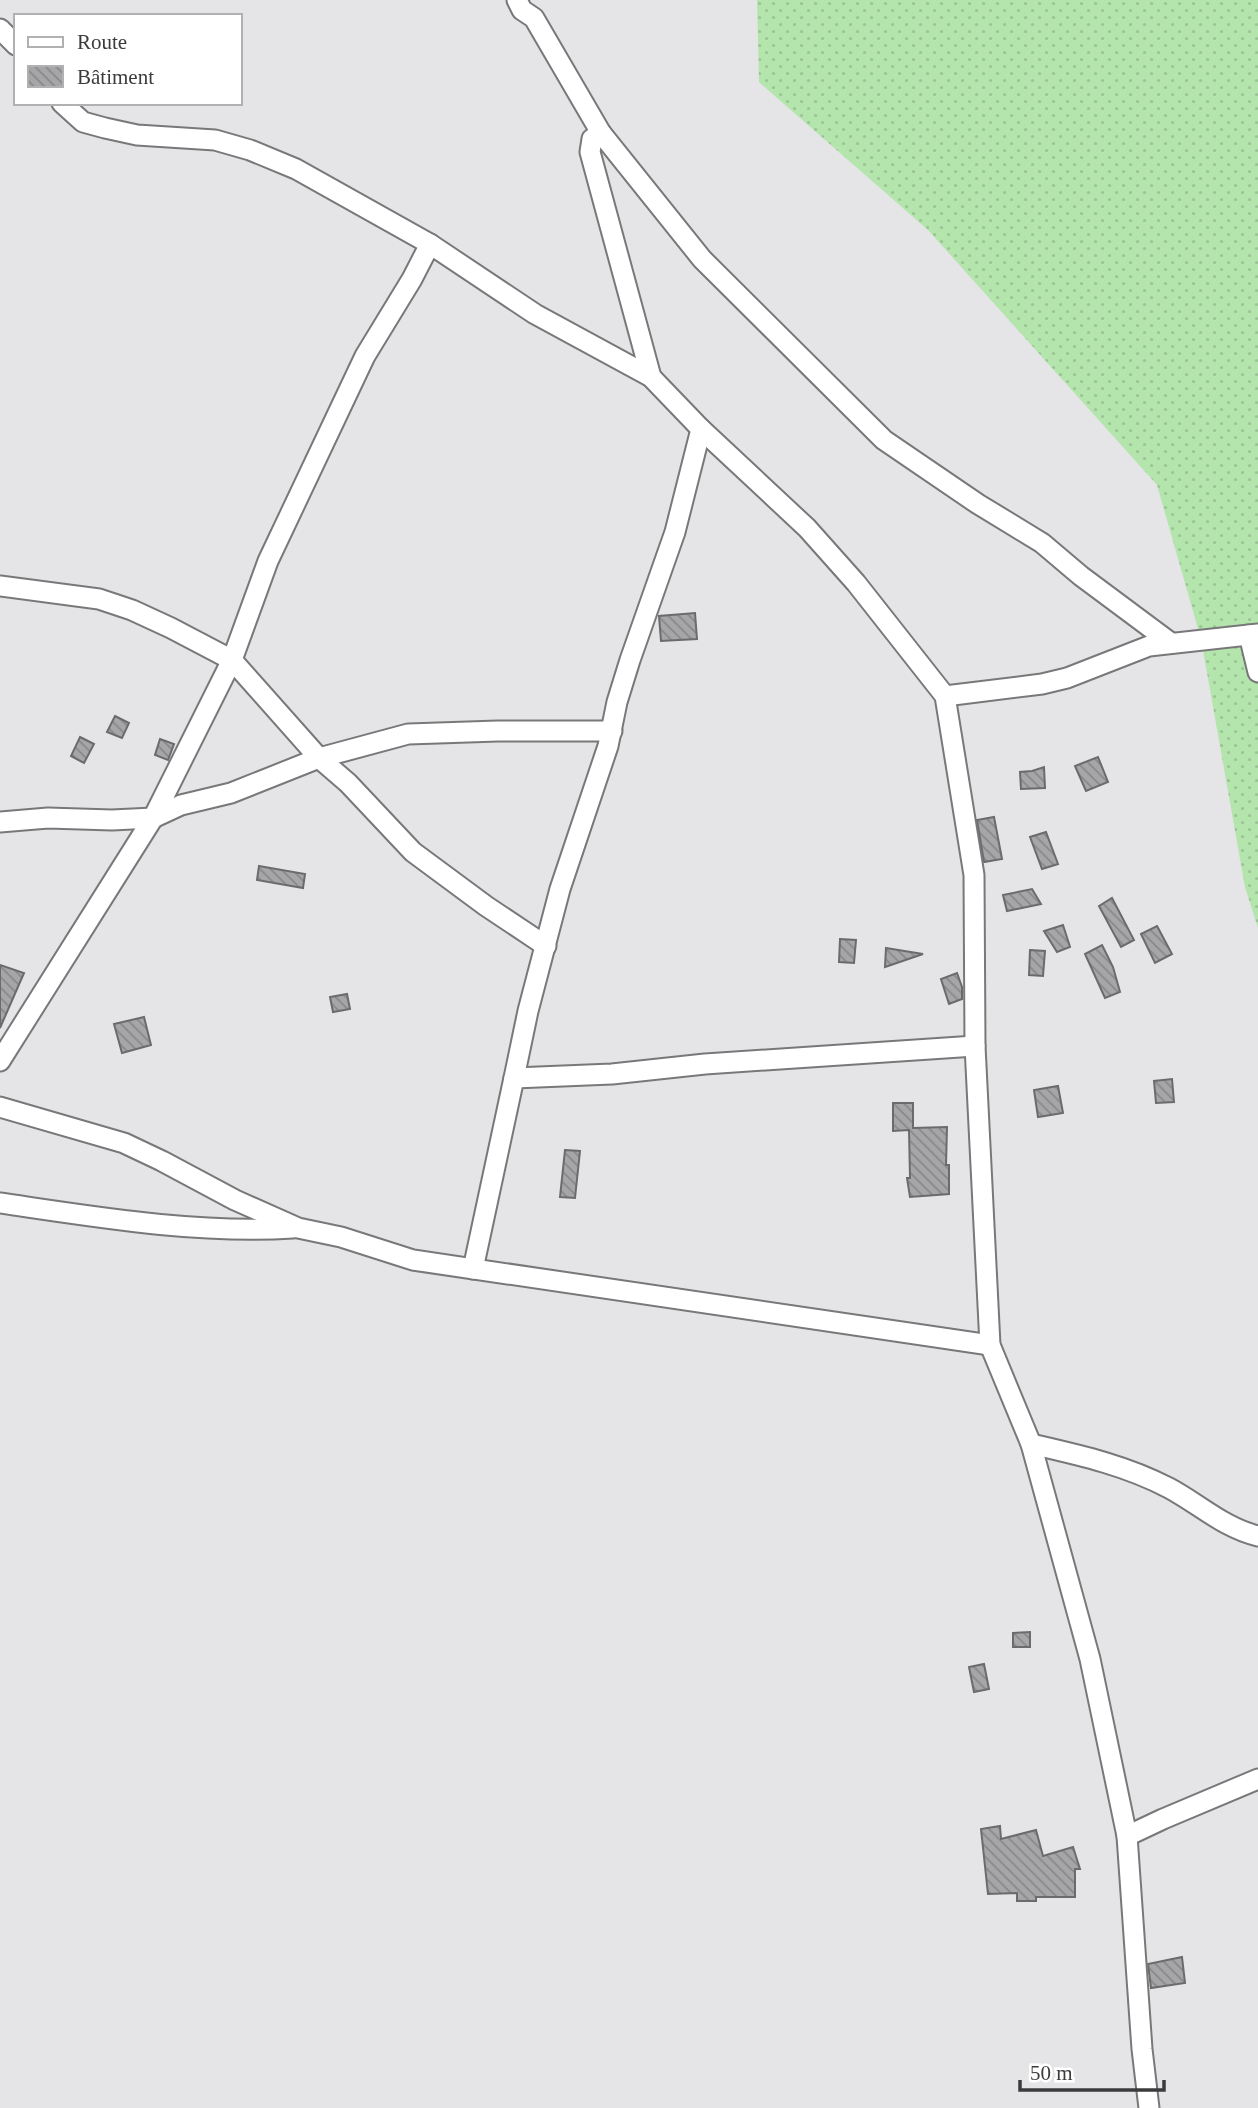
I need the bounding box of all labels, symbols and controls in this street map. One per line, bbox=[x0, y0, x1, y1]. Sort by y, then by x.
legend bbox=[14, 14, 242, 105]
text: Route bbox=[77, 30, 127, 54]
text: Bâtiment bbox=[77, 65, 154, 89]
scale bar bbox=[1020, 2048, 1164, 2092]
text: 50 m bbox=[1030, 2061, 1073, 2085]

